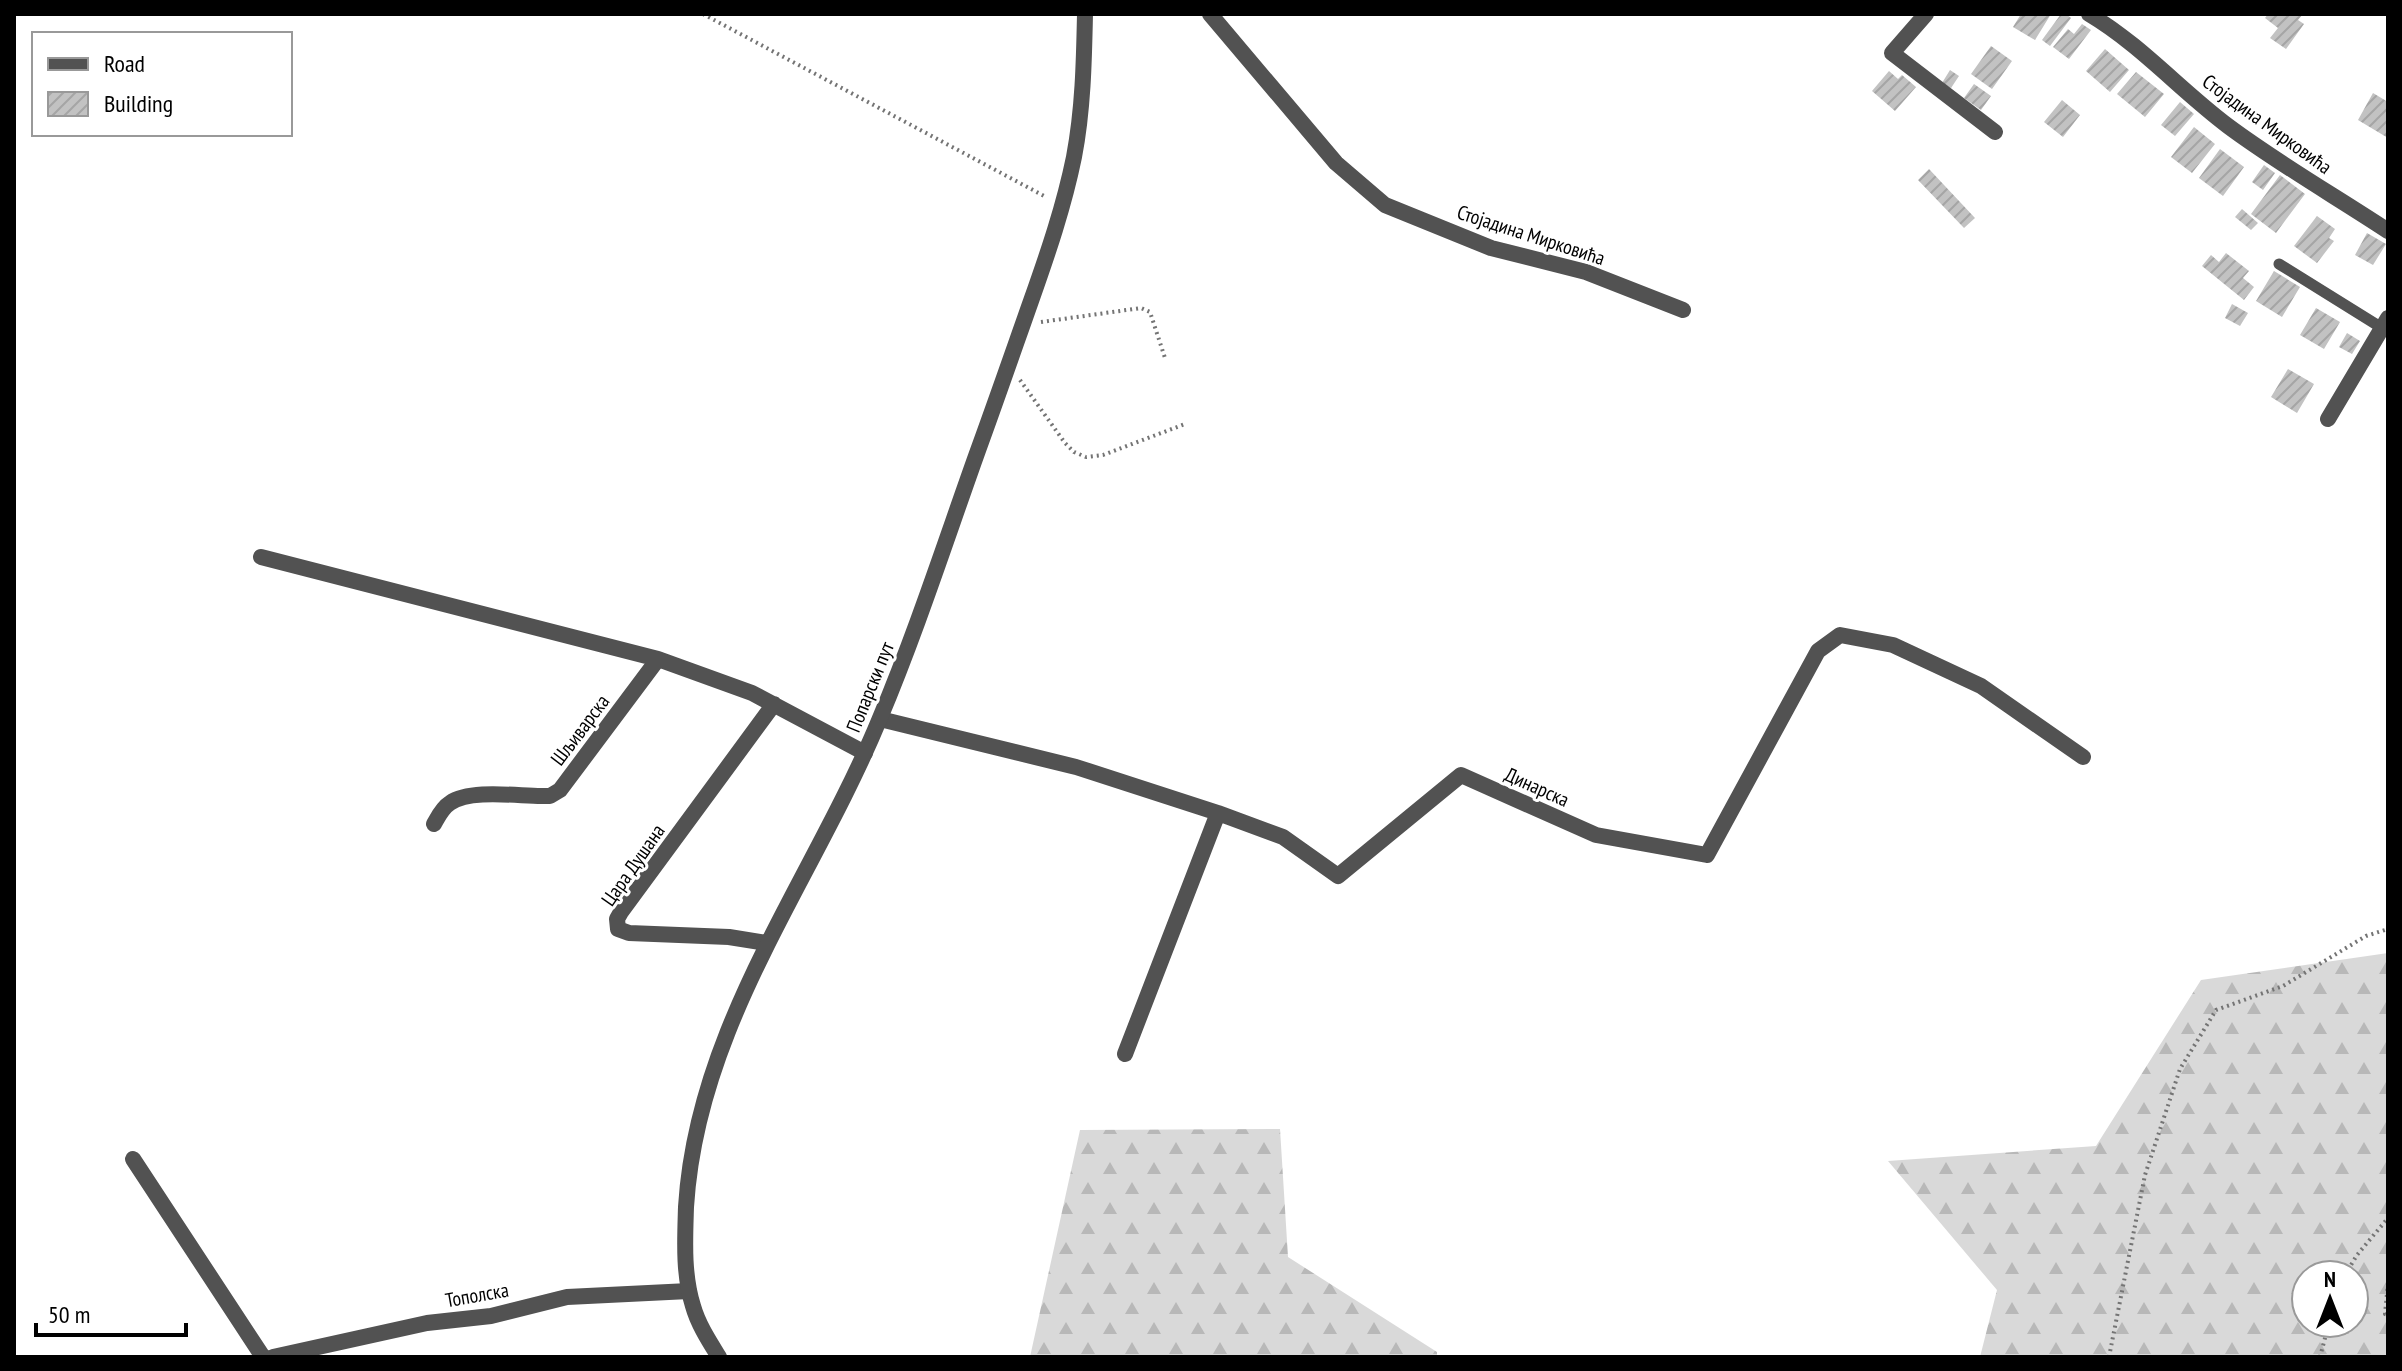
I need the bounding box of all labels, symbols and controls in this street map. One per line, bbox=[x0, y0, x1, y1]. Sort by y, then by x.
legend bbox=[32, 32, 292, 136]
text: Road bbox=[104, 48, 145, 79]
street label: Стојадина Мирковића bbox=[2197, 68, 2337, 180]
text: Building bbox=[104, 88, 173, 119]
street label: Стојадина Мирковића bbox=[1454, 199, 1608, 271]
street label: Попарски пут bbox=[840, 638, 900, 736]
street label: Шљиварска bbox=[545, 689, 615, 771]
street label: Динарска bbox=[1501, 761, 1573, 813]
street label: Цара Душана bbox=[595, 819, 671, 911]
north arrow bbox=[2290, 1259, 2370, 1339]
text: N bbox=[2324, 1265, 2336, 1293]
street label: Тополска bbox=[443, 1277, 511, 1313]
scale bar bbox=[36, 1287, 186, 1337]
text: 50 m bbox=[48, 1299, 90, 1330]

